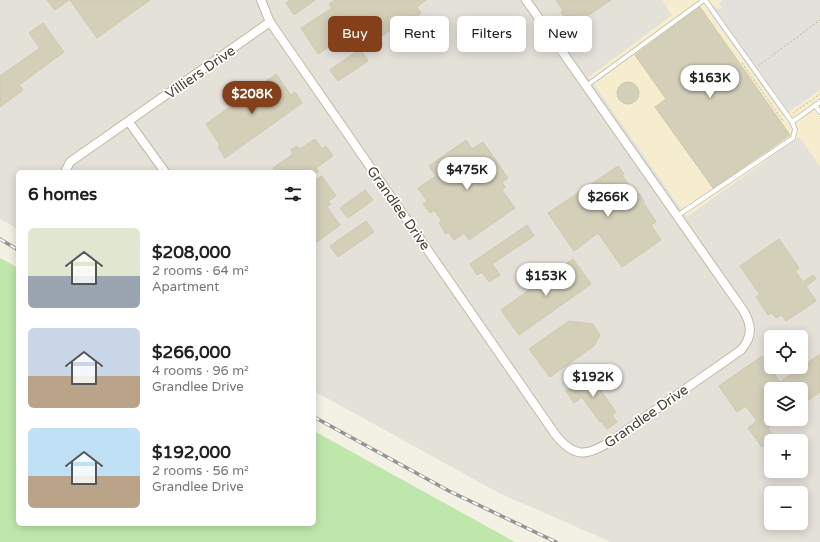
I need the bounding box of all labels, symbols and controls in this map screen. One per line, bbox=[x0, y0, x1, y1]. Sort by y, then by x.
chip: Buy bbox=[328, 16, 382, 52]
chip: Rent bbox=[390, 16, 449, 52]
chip: Filters bbox=[457, 16, 526, 52]
chip: New bbox=[534, 16, 592, 52]
street label: Villiers Drive bbox=[162, 42, 239, 103]
pin: $163K bbox=[682, 65, 738, 99]
text: $163K bbox=[689, 70, 731, 86]
pin: $208K bbox=[224, 81, 280, 115]
text: $208K bbox=[231, 86, 273, 102]
pin: $475K bbox=[439, 157, 495, 191]
text: $475K bbox=[446, 162, 488, 178]
street label: Grandlee Drive bbox=[363, 163, 434, 254]
icon: filters bbox=[282, 183, 304, 205]
text: 6 homes bbox=[28, 184, 97, 205]
pin: $266K bbox=[580, 184, 636, 218]
text: $266K bbox=[587, 189, 629, 205]
text: $208,000 bbox=[152, 242, 231, 263]
icon: home bbox=[60, 244, 108, 292]
text: 2 rooms · 64 m² bbox=[152, 263, 249, 279]
pin: $153K bbox=[518, 263, 574, 297]
text: $153K bbox=[525, 268, 567, 284]
text: Apartment bbox=[152, 279, 219, 295]
map controls bbox=[764, 330, 808, 530]
button: locate bbox=[764, 330, 808, 374]
text: $266,000 bbox=[152, 342, 231, 363]
icon: home bbox=[60, 344, 108, 392]
text: 4 rooms · 96 m² bbox=[152, 363, 249, 379]
pin: $192K bbox=[565, 364, 621, 398]
text: $192K bbox=[572, 369, 614, 385]
text: Grandlee Drive bbox=[152, 379, 244, 395]
street label: Grandlee Drive bbox=[601, 381, 692, 452]
button: layers bbox=[764, 382, 808, 426]
button: + bbox=[764, 434, 808, 478]
text: $192,000 bbox=[152, 442, 231, 463]
icon: home bbox=[60, 444, 108, 492]
text: 2 rooms · 56 m² bbox=[152, 463, 249, 479]
text: Grandlee Drive bbox=[152, 479, 244, 495]
button: − bbox=[764, 486, 808, 530]

